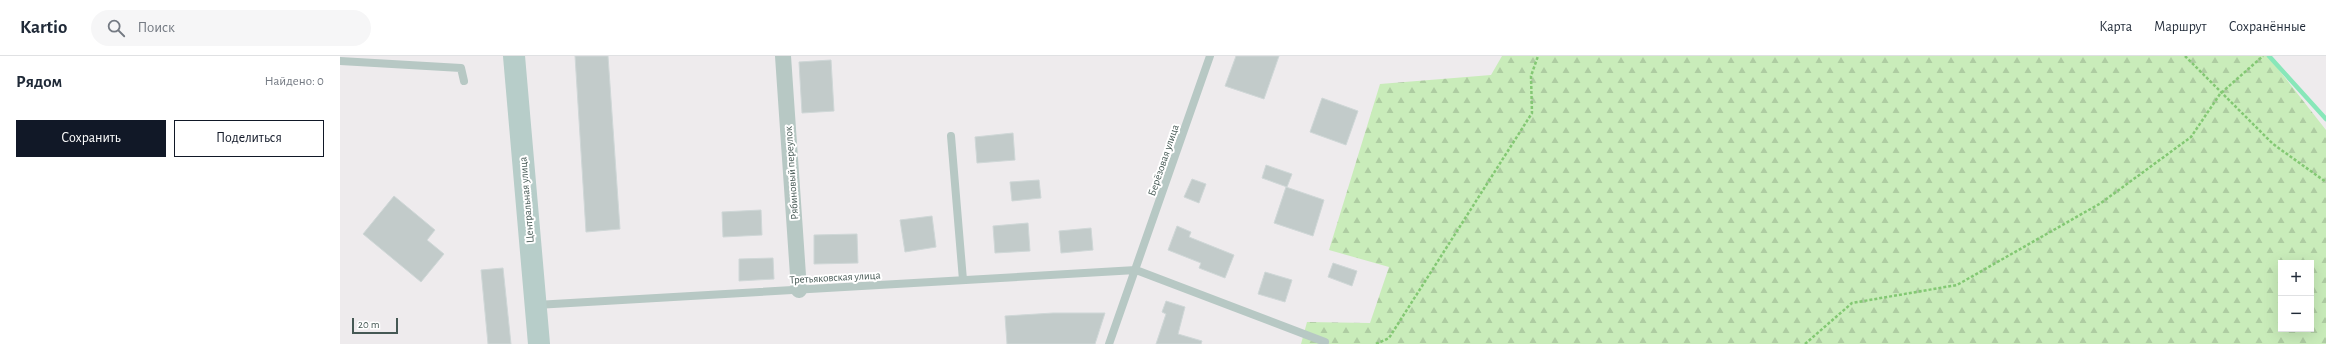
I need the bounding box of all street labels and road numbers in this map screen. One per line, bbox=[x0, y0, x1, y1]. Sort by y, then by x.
street label: Берёзовая улица bbox=[1146, 123, 1181, 197]
street label: Рябиновый переулок bbox=[783, 126, 800, 220]
street label: Центральная улица bbox=[517, 156, 536, 244]
street label: Третьяковская улица bbox=[789, 270, 881, 285]

